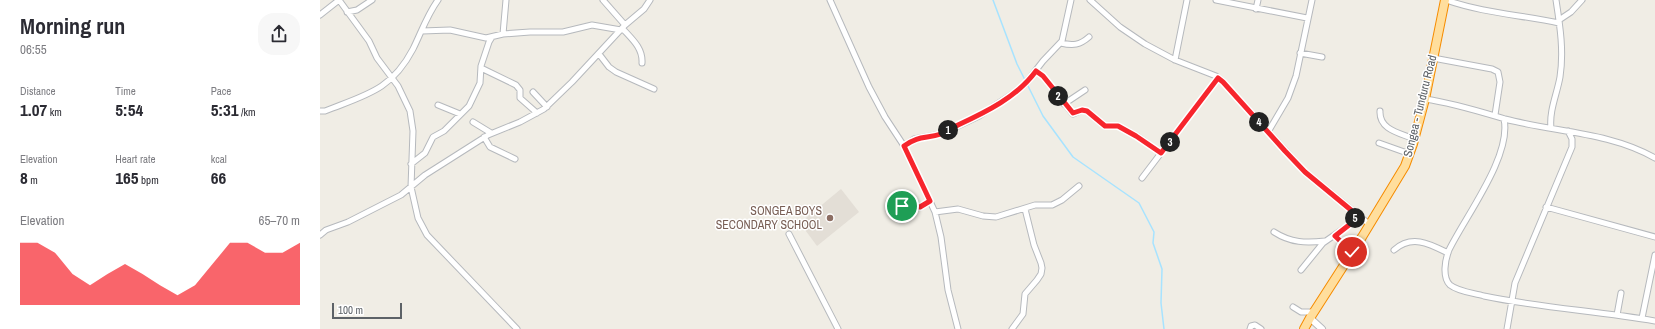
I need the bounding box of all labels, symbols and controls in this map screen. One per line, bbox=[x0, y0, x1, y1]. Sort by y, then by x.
text: Morning run bbox=[20, 11, 125, 41]
button: share bbox=[258, 13, 300, 55]
text: 06:55 bbox=[20, 41, 47, 58]
street label: Songea - Tunduru Road bbox=[1400, 53, 1440, 159]
text: Distance bbox=[20, 84, 56, 98]
text: Time bbox=[115, 84, 136, 98]
text: Pace bbox=[211, 84, 231, 98]
pin: 2 bbox=[1048, 86, 1068, 106]
text: 2 bbox=[1055, 89, 1061, 103]
text: 1.07 bbox=[20, 98, 47, 121]
text: 5:54 bbox=[115, 98, 143, 121]
text: 5:31 bbox=[211, 98, 239, 121]
text: km bbox=[47, 105, 62, 119]
text: /km bbox=[239, 105, 256, 119]
pin: 4 bbox=[1249, 112, 1269, 132]
text: 4 bbox=[1256, 115, 1262, 129]
pin: 1 bbox=[938, 120, 958, 140]
text: 1 bbox=[945, 123, 951, 137]
pin: 3 bbox=[1160, 132, 1180, 152]
text: 3 bbox=[1167, 135, 1173, 149]
text: Elevation bbox=[20, 152, 58, 166]
text: Heart rate bbox=[115, 152, 155, 166]
text: kcal bbox=[211, 152, 227, 166]
text: 8 bbox=[20, 166, 28, 189]
text: 165 bbox=[115, 166, 139, 189]
text: 66 bbox=[211, 166, 226, 189]
text: m bbox=[28, 173, 38, 187]
text: bpm bbox=[139, 173, 159, 187]
pin bbox=[885, 189, 919, 223]
icon: arrive bbox=[891, 195, 913, 217]
place label: SONGEA BOYS SECONDARY SCHOOL bbox=[716, 203, 823, 233]
pin: 5 bbox=[1345, 208, 1365, 228]
text: 5 bbox=[1352, 211, 1358, 225]
text: Elevation bbox=[20, 212, 64, 229]
text: 65–70 m bbox=[259, 212, 300, 229]
marker: SONGEA BOYS SECONDARY SCHOOL bbox=[825, 213, 835, 223]
pin bbox=[1335, 235, 1369, 269]
icon: check bbox=[1341, 241, 1363, 263]
scale bar bbox=[332, 301, 402, 320]
text: 100 m bbox=[338, 303, 363, 317]

